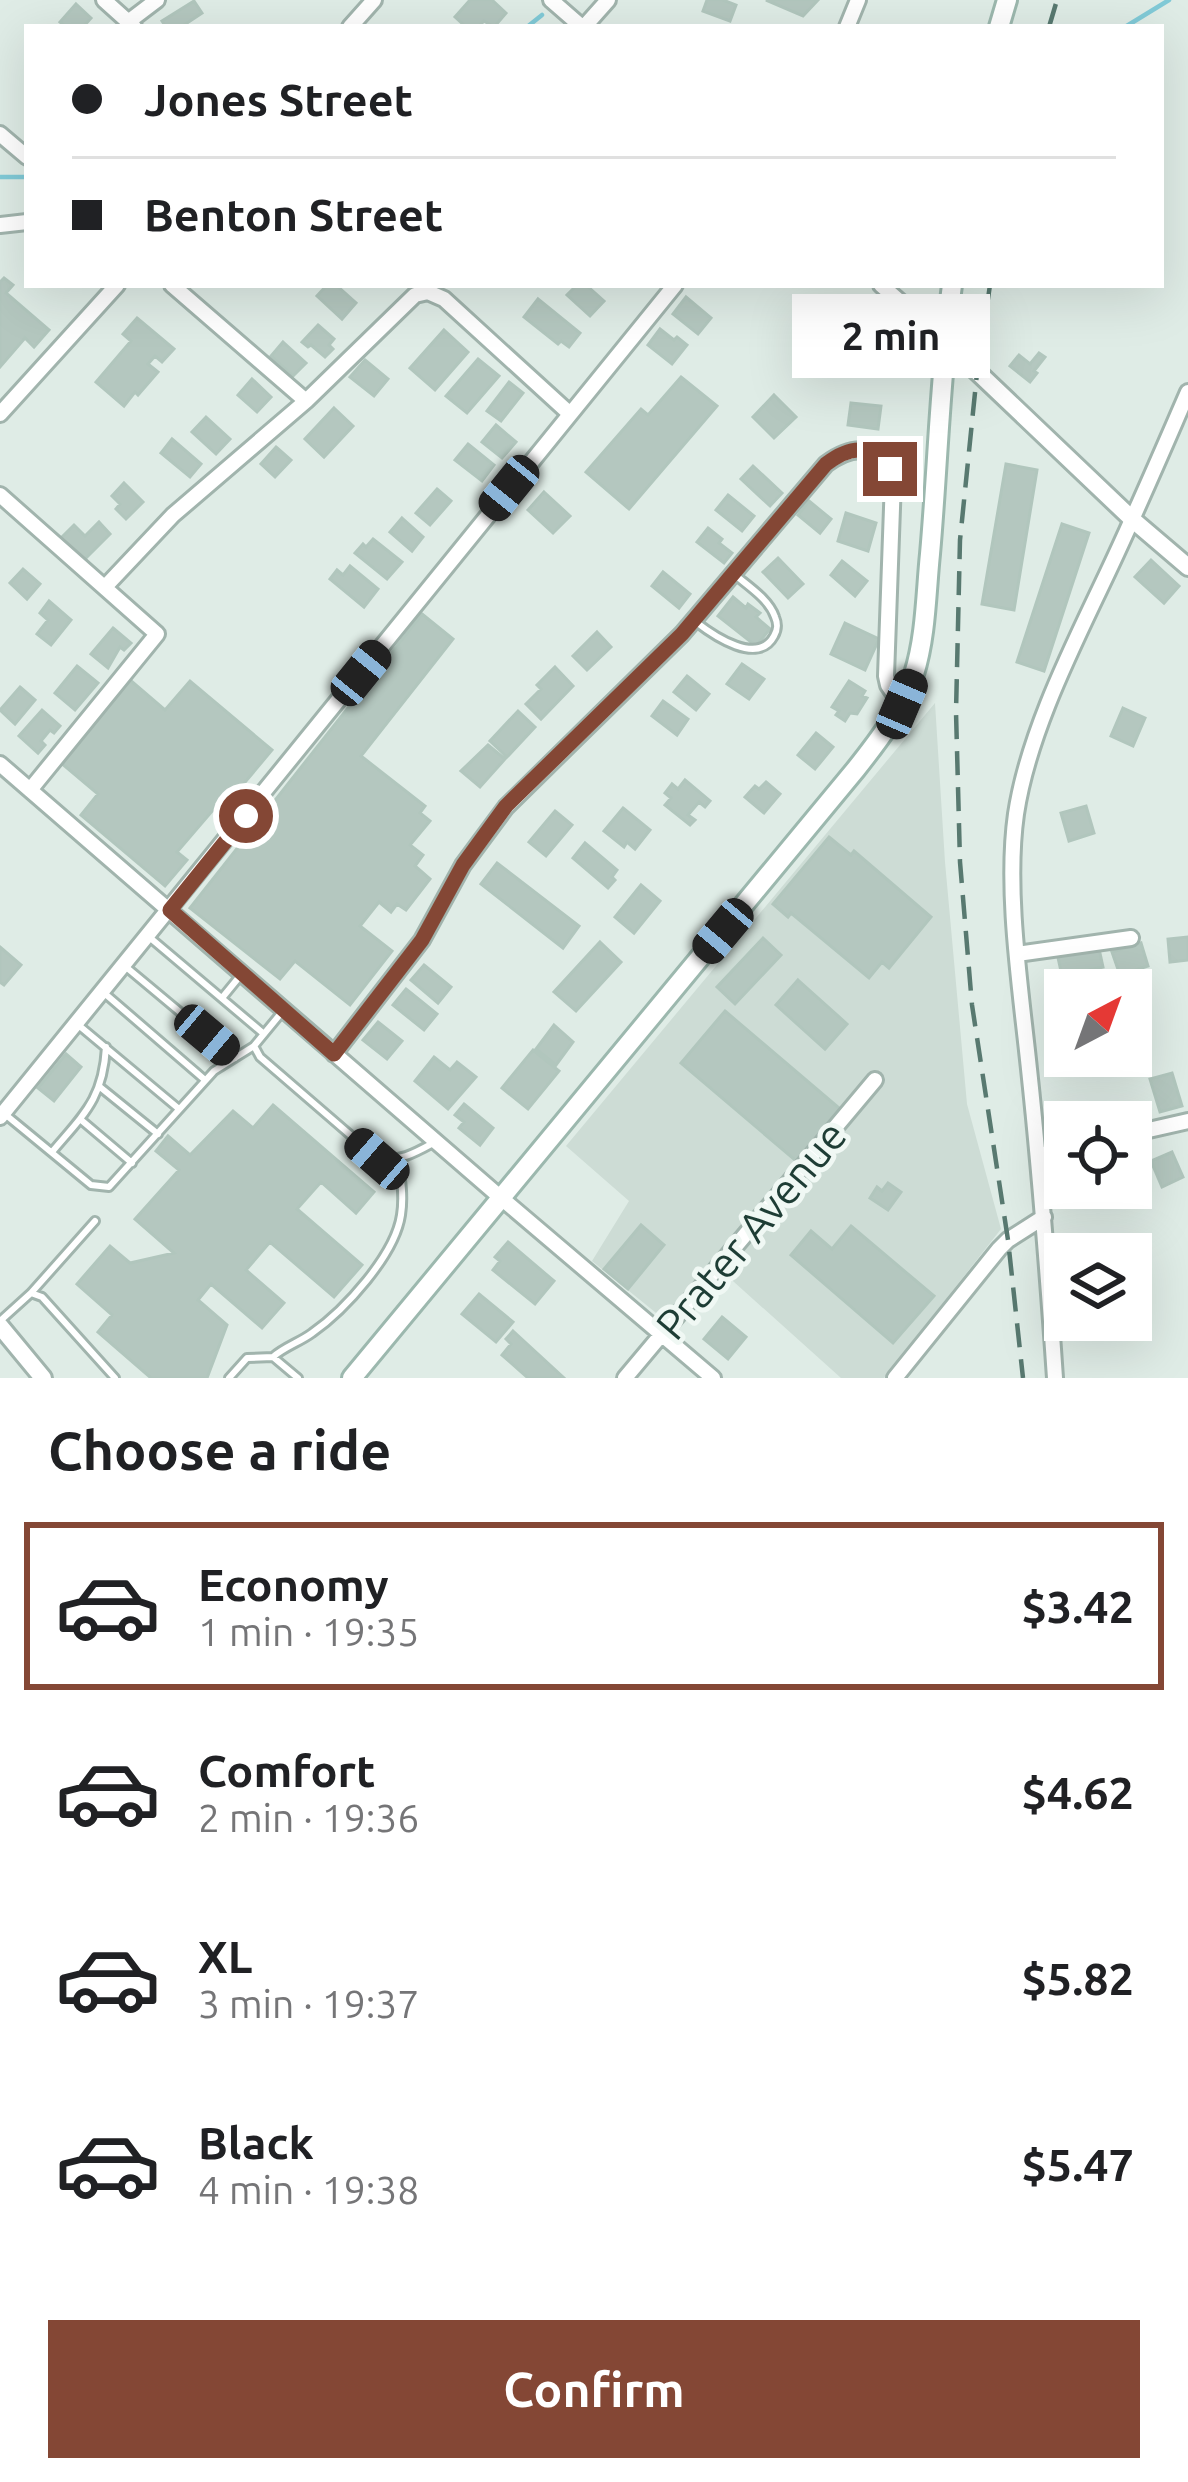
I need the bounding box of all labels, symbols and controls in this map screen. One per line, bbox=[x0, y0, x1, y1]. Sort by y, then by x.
text: Jones Street bbox=[144, 74, 413, 125]
text: Benton Street bbox=[144, 189, 443, 240]
callout: 2 min bbox=[791, 295, 989, 379]
text: 2 min bbox=[842, 314, 940, 357]
route end bbox=[863, 442, 917, 496]
car bbox=[472, 449, 546, 527]
car bbox=[324, 634, 398, 712]
car bbox=[871, 664, 933, 744]
route start bbox=[219, 789, 273, 843]
car bbox=[686, 892, 760, 970]
north arrow bbox=[1044, 969, 1152, 1077]
map controls bbox=[1044, 969, 1152, 1341]
car bbox=[168, 998, 246, 1072]
button: locate bbox=[1044, 1101, 1152, 1209]
street label: Prater Avenue bbox=[646, 1111, 855, 1348]
car bbox=[338, 1122, 416, 1196]
button: layers bbox=[1044, 1233, 1152, 1341]
text: Choose a ride bbox=[48, 1420, 391, 1480]
icon: car bbox=[54, 1552, 162, 1660]
text: Economy bbox=[198, 1559, 389, 1610]
text: $3.42 bbox=[1021, 1581, 1134, 1632]
text: 1 min · 19:35 bbox=[198, 1610, 419, 1653]
icon: car bbox=[54, 1738, 162, 1846]
text: Comfort bbox=[198, 1745, 375, 1796]
text: $4.62 bbox=[1021, 1767, 1134, 1818]
text: 2 min · 19:36 bbox=[198, 1796, 419, 1839]
icon: car bbox=[54, 1924, 162, 2032]
text: XL bbox=[198, 1931, 252, 1982]
text: $5.82 bbox=[1021, 1953, 1134, 2004]
text: 3 min · 19:37 bbox=[198, 1982, 419, 2025]
icon: car bbox=[54, 2110, 162, 2218]
text: Black bbox=[198, 2117, 314, 2168]
text: $5.47 bbox=[1021, 2139, 1134, 2190]
text: 4 min · 19:38 bbox=[198, 2168, 419, 2211]
button: Confirm bbox=[48, 2320, 1140, 2458]

